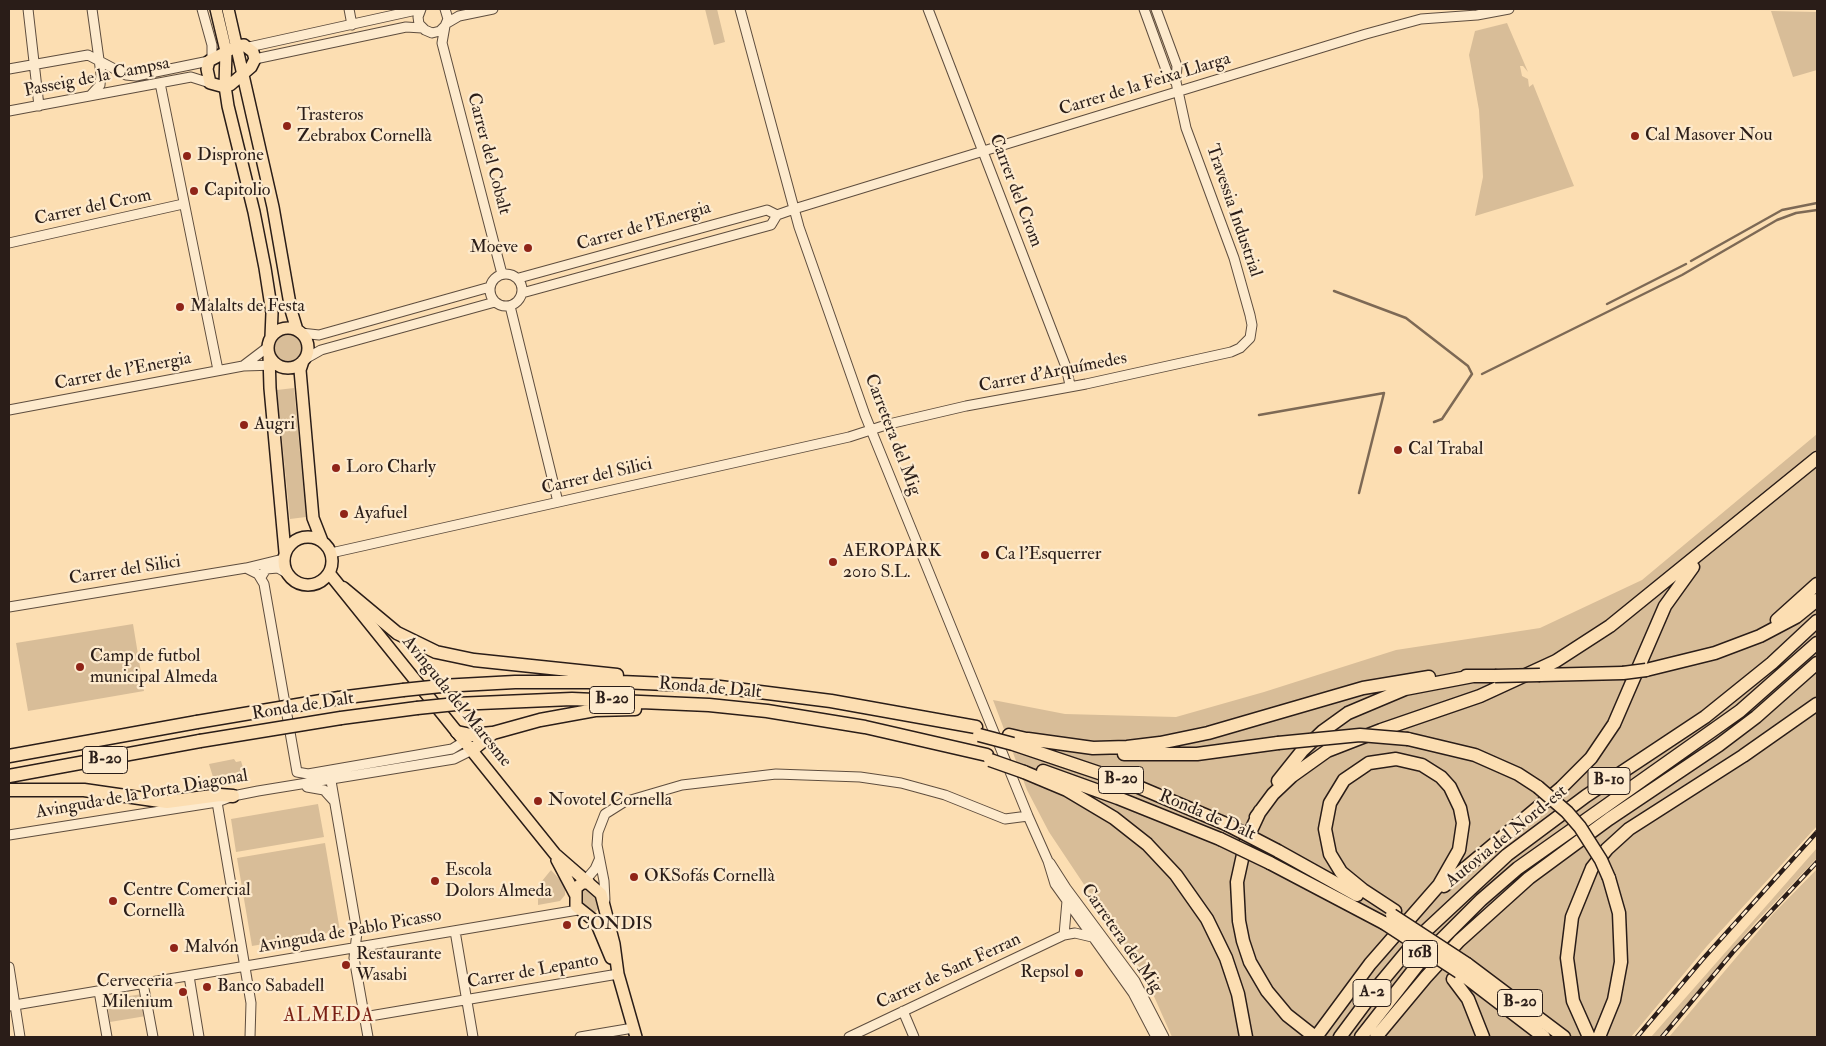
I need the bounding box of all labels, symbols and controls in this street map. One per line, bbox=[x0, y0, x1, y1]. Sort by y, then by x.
street label: Carrer de la Feixa Llarga bbox=[1057, 49, 1233, 121]
street label: Passeig de la Campsa bbox=[22, 53, 172, 103]
street label: Carrer del Cobalt bbox=[461, 91, 515, 217]
place label: Trasteros Zebrabox Cornellà bbox=[297, 105, 432, 148]
marker: Trasteros Zebrabox Cornellà bbox=[281, 120, 293, 132]
place label: Cal Masover Nou bbox=[1645, 125, 1773, 147]
marker: Cal Masover Nou bbox=[1629, 130, 1641, 142]
street label: Carrer del Crom bbox=[984, 132, 1046, 250]
street label: Travessia Industrial bbox=[1200, 142, 1266, 280]
place label: Disprone bbox=[197, 145, 264, 167]
marker: Disprone bbox=[181, 150, 193, 162]
place label: Capitolio bbox=[204, 180, 271, 202]
street label: Carrer del Crom bbox=[33, 185, 153, 231]
marker: Capitolio bbox=[188, 185, 200, 197]
street label: Carrer de l'Energia bbox=[574, 198, 714, 256]
place label: Moeve bbox=[470, 237, 518, 259]
marker: Moeve bbox=[522, 242, 534, 254]
place label: Malalts de Festa bbox=[190, 296, 305, 318]
marker: Malalts de Festa bbox=[174, 301, 186, 313]
street label: Carrer de l'Energia bbox=[53, 348, 193, 396]
street label: Carrer d'Arquímedes bbox=[977, 348, 1129, 398]
street label: Carretera del Mig bbox=[859, 371, 925, 499]
place label: Augri bbox=[254, 414, 295, 436]
marker: Augri bbox=[238, 419, 250, 431]
place label: Cal Trabal bbox=[1408, 439, 1483, 461]
marker: Cal Trabal bbox=[1392, 444, 1404, 456]
street label: Carrer del Silici bbox=[540, 454, 654, 500]
place label: Loro Charly bbox=[346, 457, 436, 479]
marker: Loro Charly bbox=[330, 462, 342, 474]
place label: Ayafuel bbox=[354, 503, 408, 525]
marker: Ayafuel bbox=[338, 508, 350, 520]
place label: AEROPARK 2010 S.L. bbox=[843, 541, 941, 584]
place label: Ca l'Esquerrer bbox=[995, 544, 1101, 566]
marker: Ca l'Esquerrer bbox=[979, 549, 991, 561]
street label: Carrer del Silici bbox=[68, 552, 182, 590]
marker: AEROPARK 2010 S.L. bbox=[827, 556, 839, 568]
street label: Avinguda del Maresme bbox=[396, 632, 516, 772]
place label: Camp de futbol municipal Almeda bbox=[90, 646, 218, 689]
marker: Camp de futbol municipal Almeda bbox=[74, 661, 86, 673]
street label: Ronda de Dalt bbox=[658, 674, 762, 704]
road number: B-20 bbox=[590, 686, 634, 714]
street label: Ronda de Dalt bbox=[250, 688, 356, 726]
road number: B-20 bbox=[82, 746, 128, 774]
street label: Avinguda de la Porta Diagonal bbox=[34, 766, 250, 824]
road number: B-20 bbox=[1098, 766, 1144, 794]
road number: B-10 bbox=[1588, 768, 1630, 794]
street label: Autovia del Nord-est bbox=[1442, 781, 1572, 893]
street label: Ronda de Dalt bbox=[1155, 786, 1259, 846]
place label: Novotel Cornella bbox=[548, 790, 672, 812]
marker: Novotel Cornella bbox=[532, 795, 544, 807]
place label: Escola Dolors Almeda bbox=[445, 860, 552, 902]
place label: OKSofás Cornellà bbox=[644, 866, 775, 888]
marker: OKSofás Cornellà bbox=[628, 871, 640, 883]
marker: Escola Dolors Almeda bbox=[429, 875, 441, 887]
place label: Centre Comercial Cornellà bbox=[123, 880, 251, 922]
street label: Carretera del Mig bbox=[1075, 880, 1167, 998]
marker: Centre Comercial Cornellà bbox=[107, 895, 119, 907]
street label: Avinguda de Pablo Picasso bbox=[257, 905, 443, 959]
place label: CONDIS bbox=[577, 914, 652, 936]
marker: CONDIS bbox=[561, 919, 573, 931]
street label: Carrer de Sant Ferran bbox=[873, 929, 1025, 1015]
place label: Malvón bbox=[184, 937, 239, 959]
road number: 16B bbox=[1402, 941, 1438, 968]
marker: Malvón bbox=[168, 942, 180, 954]
place label: Restaurante Wasabi bbox=[356, 944, 442, 986]
street label: Carrer de Lepanto bbox=[466, 950, 600, 994]
marker: Restaurante Wasabi bbox=[340, 959, 352, 971]
place label: Repsol bbox=[1020, 962, 1069, 984]
marker: Repsol bbox=[1073, 967, 1085, 979]
place label: Cerveceria Milenium bbox=[97, 971, 173, 1014]
place label: Banco Sabadell bbox=[217, 976, 324, 998]
road number: A-2 bbox=[1353, 980, 1391, 1006]
marker: Banco Sabadell bbox=[201, 981, 213, 993]
marker: Cerveceria Milenium bbox=[177, 986, 189, 998]
road number: B-20 bbox=[1498, 990, 1542, 1016]
district label: ALMEDA bbox=[283, 1006, 375, 1028]

